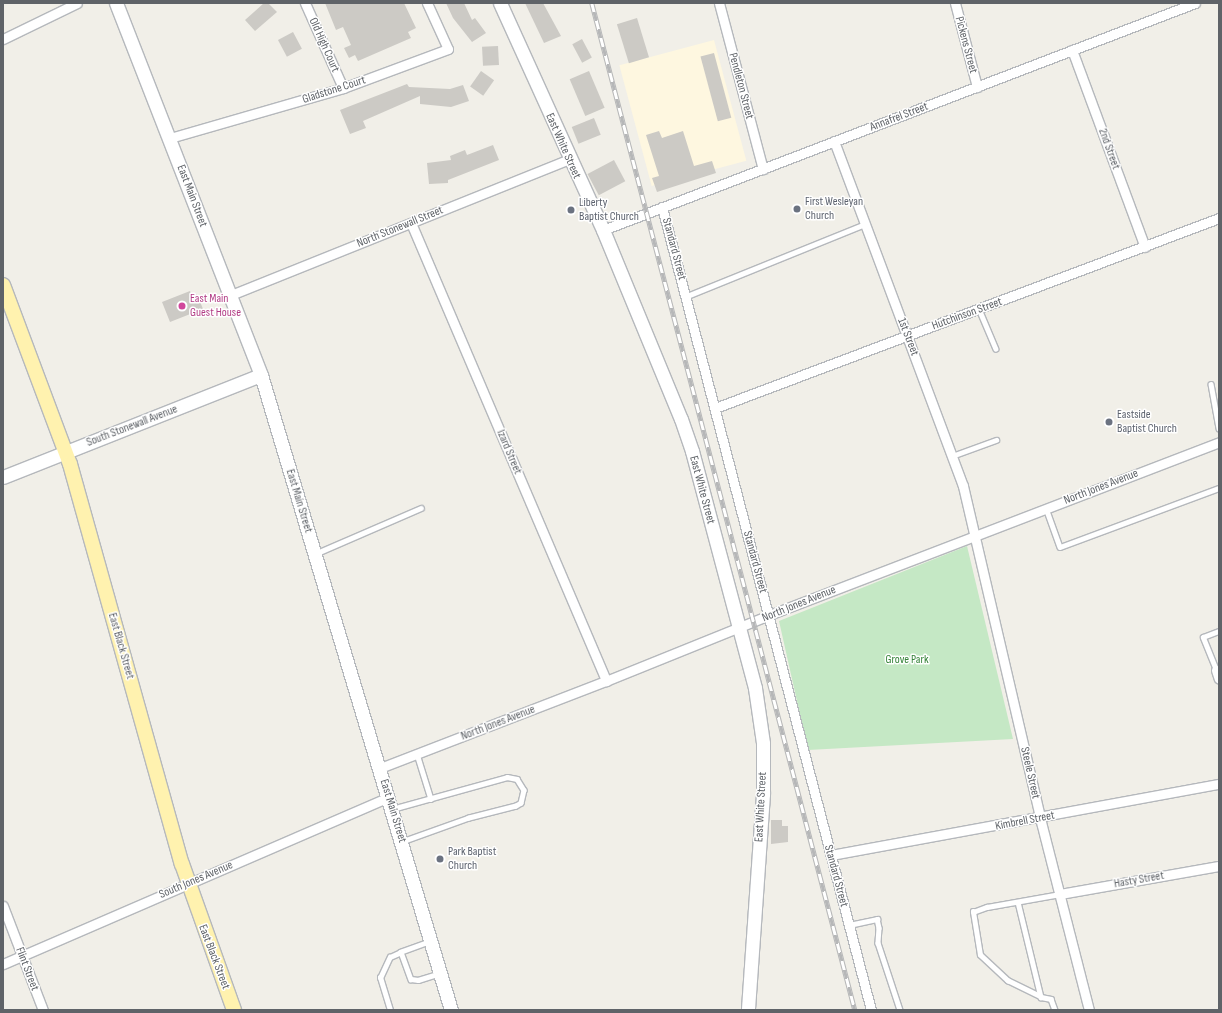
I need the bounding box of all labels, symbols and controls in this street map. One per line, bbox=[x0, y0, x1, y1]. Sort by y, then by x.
street label: Old High Court bbox=[306, 15, 342, 75]
street label: Pickens Street bbox=[952, 15, 980, 75]
street label: Pendleton Street bbox=[725, 51, 757, 121]
street label: Gladstone Court bbox=[301, 73, 367, 107]
street label: Annafrel Street bbox=[868, 99, 930, 135]
street label: East White Street bbox=[542, 111, 584, 181]
street label: 2nd Street bbox=[1095, 127, 1123, 171]
street label: East Main Street bbox=[174, 163, 210, 229]
place label: First Wesleyan Church bbox=[805, 195, 863, 223]
place label: Liberty Baptist Church bbox=[579, 196, 639, 224]
street label: North Stonewall Street bbox=[355, 203, 445, 251]
marker: First Wesleyan Church bbox=[792, 204, 802, 214]
marker: Liberty Baptist Church bbox=[566, 205, 576, 215]
street label: Standard Street bbox=[659, 216, 689, 282]
place label: East Main Guest House bbox=[190, 292, 241, 320]
street label: Hutchinson Street bbox=[930, 295, 1004, 333]
marker: East Main Guest House bbox=[177, 301, 187, 311]
street label: 1st Street bbox=[894, 316, 922, 358]
street label: South Stonewall Avenue bbox=[84, 402, 180, 450]
place label: Eastside Baptist Church bbox=[1117, 408, 1177, 436]
marker: Eastside Baptist Church bbox=[1104, 417, 1114, 427]
street label: Izard Street bbox=[493, 428, 525, 476]
street label: East White Street bbox=[686, 454, 718, 526]
street label: North Jones Avenue bbox=[1062, 466, 1140, 508]
street label: East Main Street bbox=[283, 468, 315, 534]
street label: Standard Street bbox=[740, 529, 770, 595]
street label: North Jones Avenue bbox=[760, 583, 838, 625]
street label: East Black Street bbox=[105, 611, 137, 681]
park label: Grove Park bbox=[886, 653, 928, 667]
street label: North Jones Avenue bbox=[459, 702, 537, 744]
street label: Steele Street bbox=[1017, 746, 1043, 800]
street label: East White Street bbox=[752, 772, 770, 842]
street label: East Main Street bbox=[377, 778, 409, 844]
street label: Kimbrell Street bbox=[994, 808, 1056, 834]
street label: Standard Street bbox=[821, 843, 851, 909]
place label: Park Baptist Church bbox=[448, 845, 496, 873]
marker: Park Baptist Church bbox=[435, 854, 445, 864]
street label: South Jones Avenue bbox=[157, 858, 235, 902]
street label: Hasty Street bbox=[1113, 869, 1165, 891]
street label: East Black Street bbox=[195, 923, 233, 991]
street label: Flint Street bbox=[12, 945, 42, 993]

